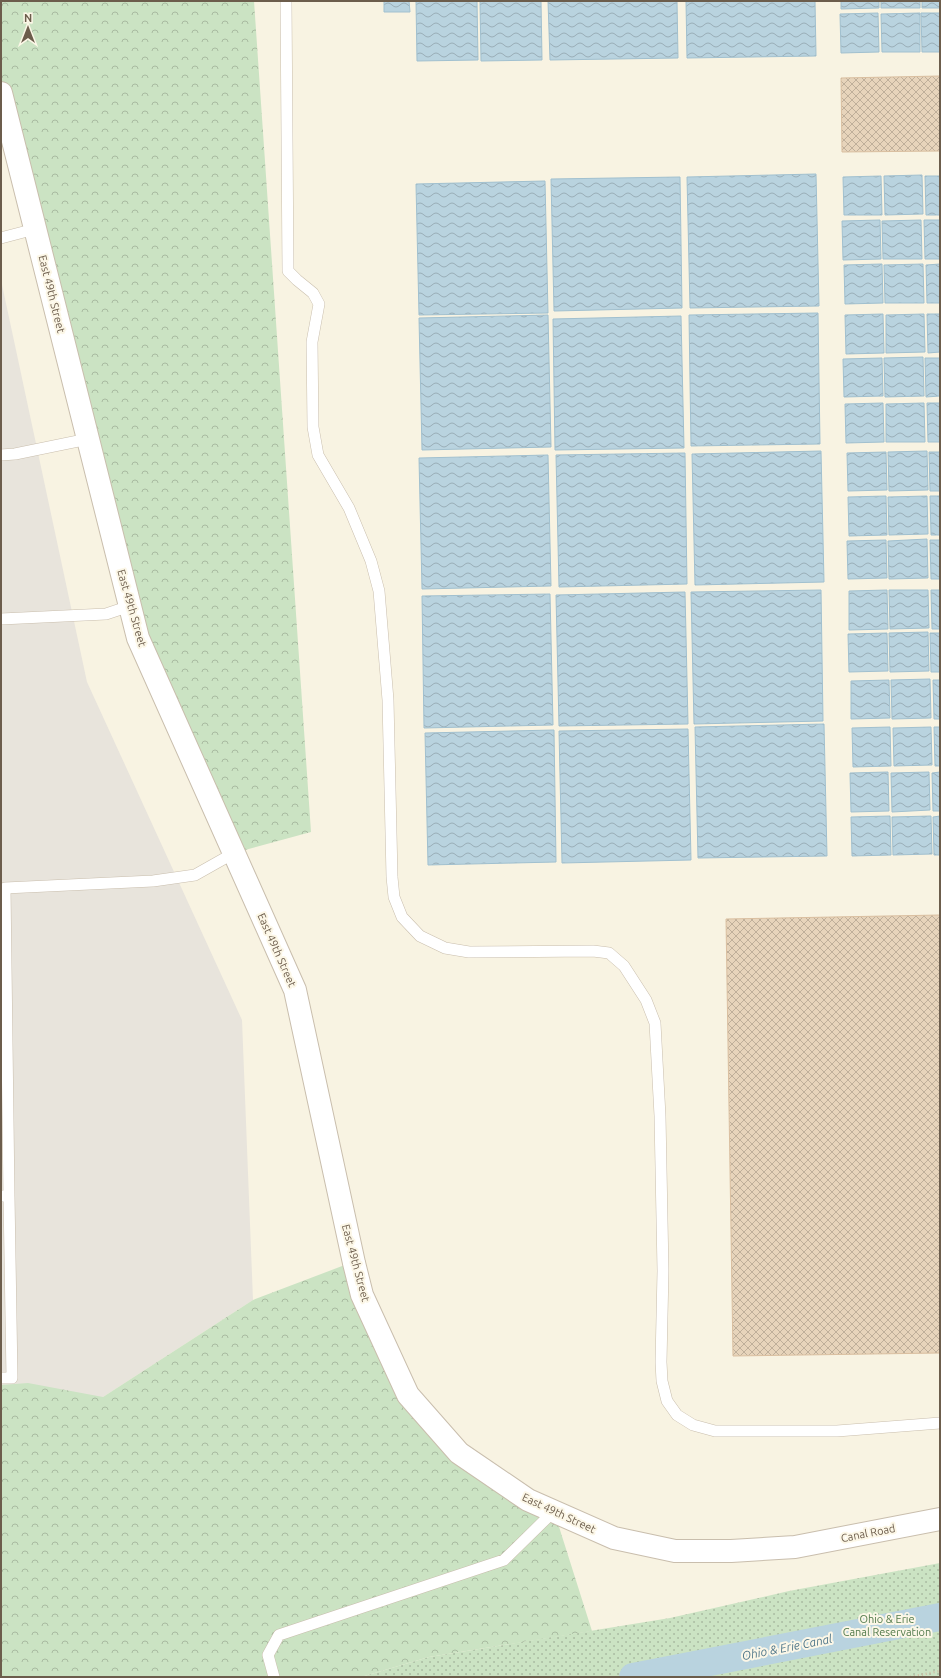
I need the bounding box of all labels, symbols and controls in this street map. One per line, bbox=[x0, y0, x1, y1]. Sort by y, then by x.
north arrow bbox=[8, 8, 48, 48]
text: N bbox=[24, 12, 32, 24]
street label: East 49th Street bbox=[37, 254, 68, 335]
street label: East 49th Street bbox=[115, 568, 149, 649]
street label: East 49th Street bbox=[255, 911, 299, 989]
street label: East 49th Street bbox=[340, 1223, 372, 1304]
street label: East 49th Street bbox=[520, 1491, 598, 1536]
street label: Canal Road bbox=[840, 1522, 896, 1544]
park label: Ohio & Erie Canal Reservation bbox=[843, 1613, 931, 1638]
water label: Ohio & Erie Canal bbox=[741, 1632, 834, 1662]

